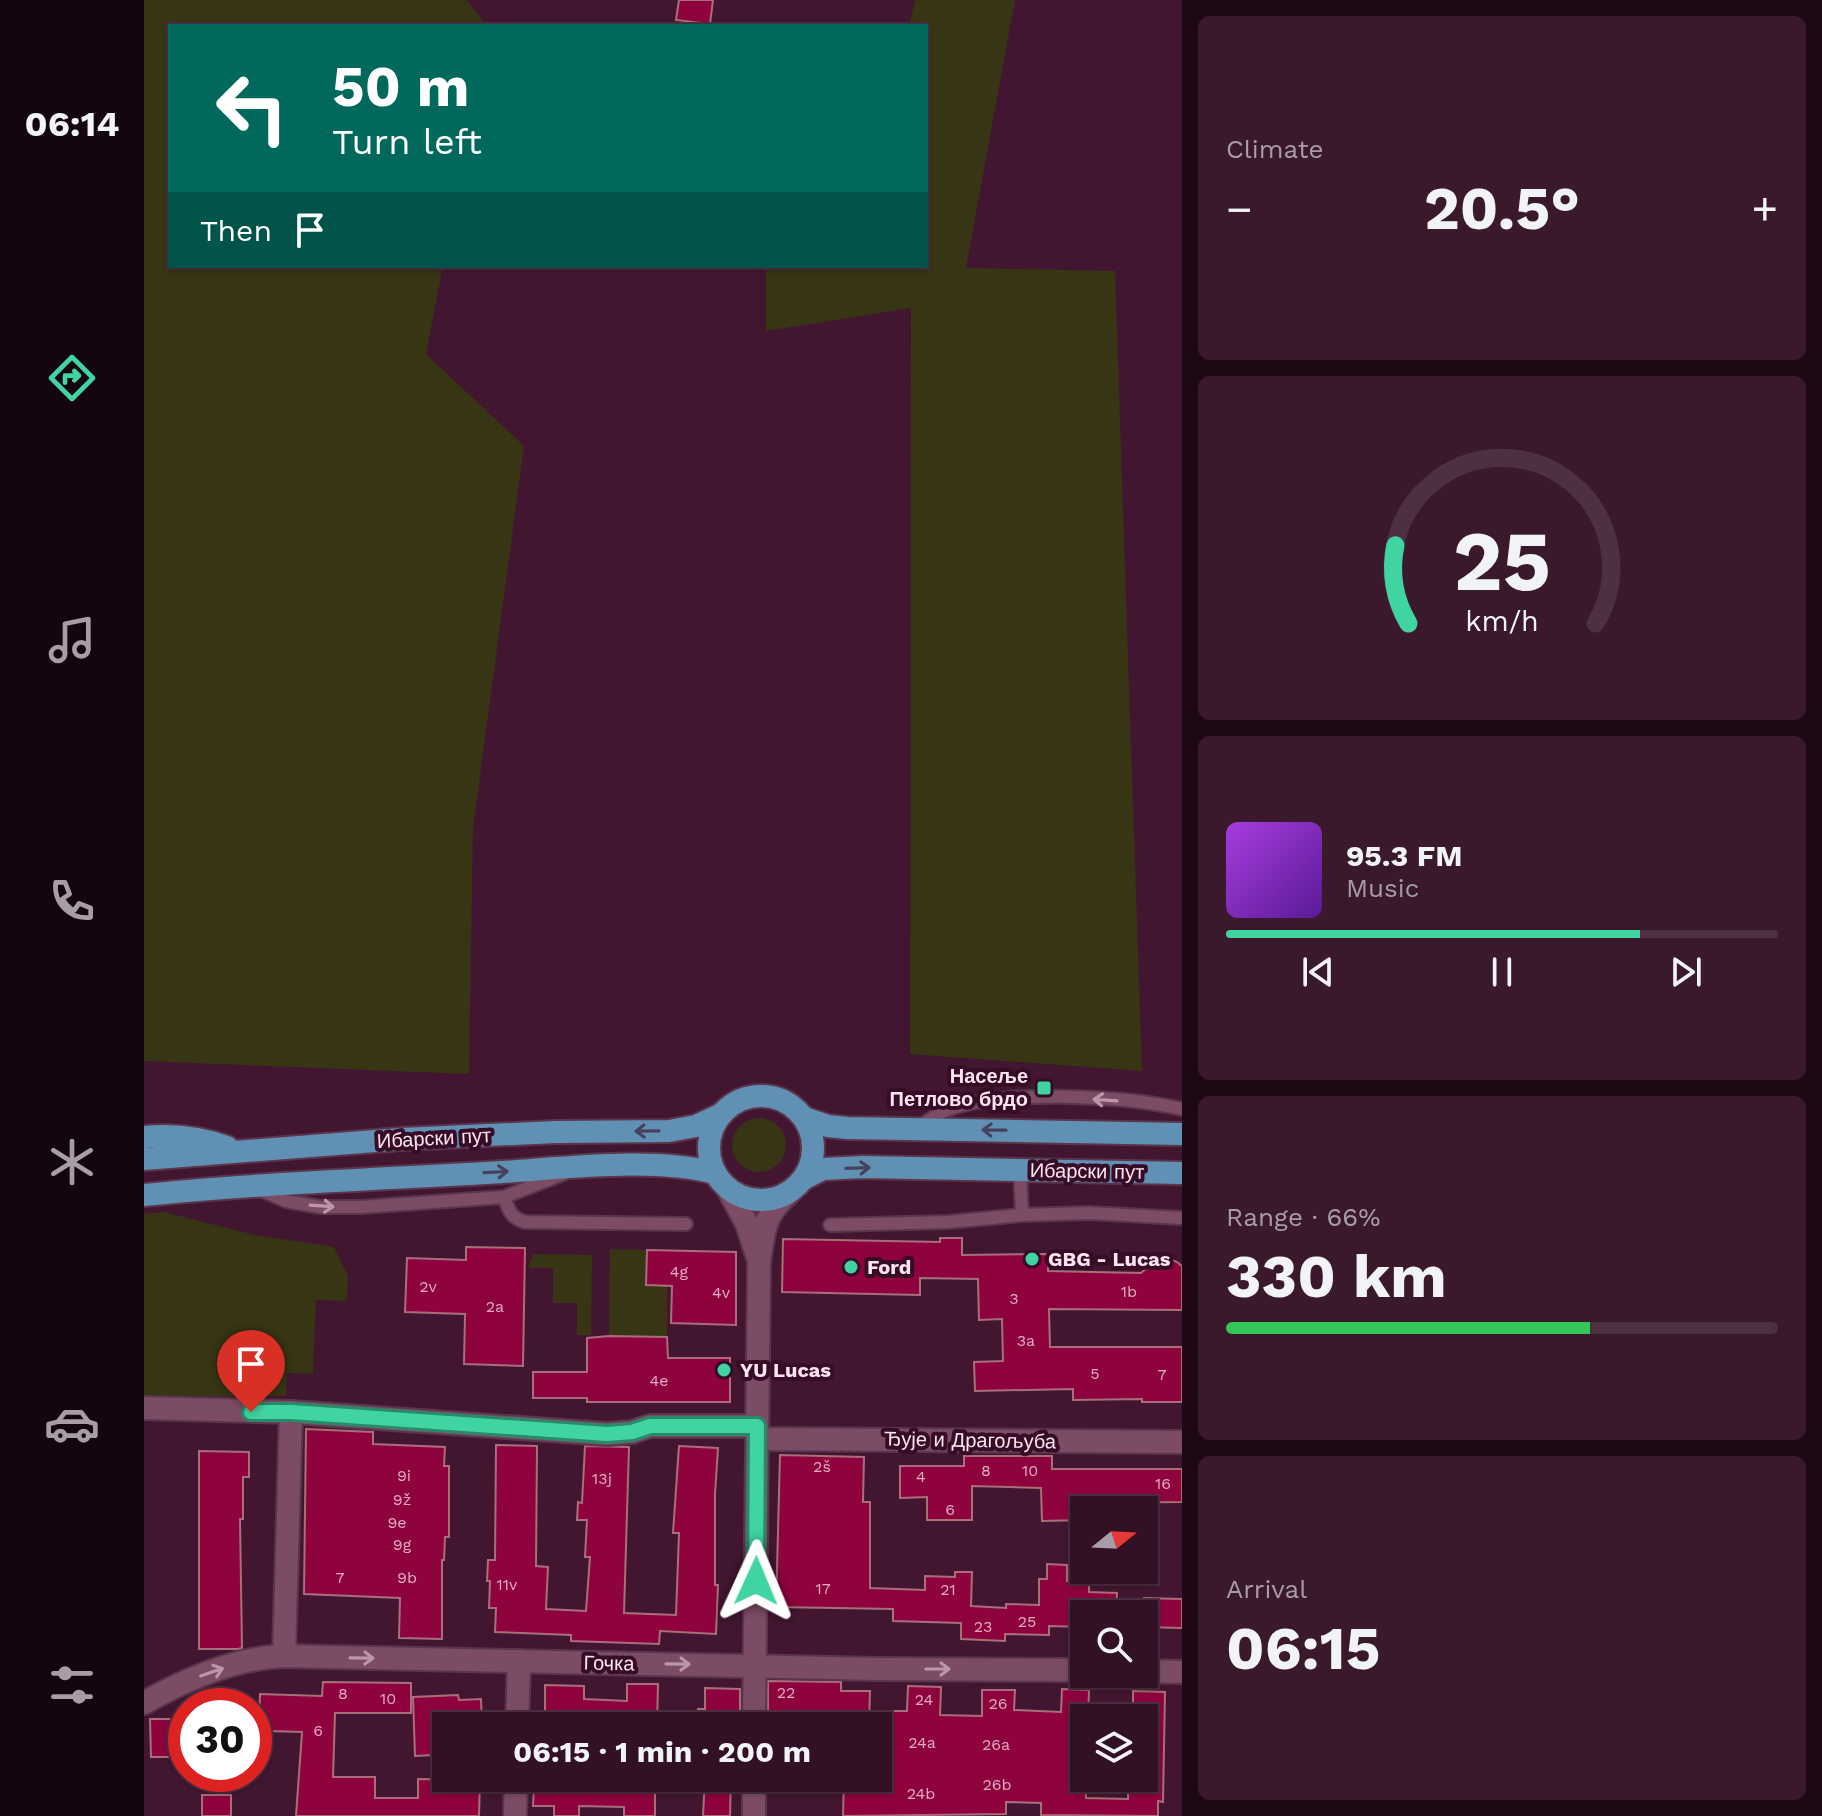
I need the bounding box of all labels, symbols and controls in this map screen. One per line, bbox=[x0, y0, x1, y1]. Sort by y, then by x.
text: 50 m bbox=[332, 54, 469, 120]
icon: left bbox=[200, 56, 304, 160]
text: 06:14 bbox=[24, 103, 120, 145]
text: Turn left bbox=[332, 121, 482, 163]
text: Climate bbox=[1226, 134, 1324, 164]
text: 20.5° bbox=[1424, 173, 1580, 244]
text: − bbox=[1226, 183, 1253, 235]
text: + bbox=[1751, 183, 1778, 235]
icon: arrive bbox=[288, 208, 332, 252]
text: Then bbox=[200, 213, 272, 248]
icon: directions bbox=[44, 350, 100, 406]
text: 25 bbox=[1453, 513, 1551, 610]
text: km/h bbox=[1465, 604, 1539, 638]
icon: music bbox=[44, 612, 100, 668]
text: 95.3 FM bbox=[1346, 838, 1463, 873]
icon: phone bbox=[44, 873, 100, 929]
text: Music bbox=[1346, 873, 1419, 903]
icon: previous bbox=[1296, 950, 1340, 994]
icon: pause bbox=[1480, 950, 1524, 994]
icon: next bbox=[1664, 950, 1708, 994]
place label: Насеље Петлово брдо bbox=[890, 1064, 1028, 1111]
marker: Насеље Петлово брдо bbox=[1035, 1079, 1053, 1097]
one-way arrow bbox=[1092, 1092, 1119, 1107]
one-way arrow bbox=[981, 1122, 1008, 1138]
street label: Ибарски пут bbox=[376, 1123, 492, 1153]
one-way arrow bbox=[634, 1123, 661, 1139]
icon: climate bbox=[44, 1134, 100, 1190]
street label: Ибарски пут bbox=[1030, 1158, 1144, 1184]
one-way arrow bbox=[844, 1160, 871, 1175]
one-way arrow bbox=[482, 1164, 509, 1179]
one-way arrow bbox=[308, 1199, 335, 1214]
text: Range · 66% bbox=[1226, 1202, 1380, 1232]
text: 330 km bbox=[1226, 1241, 1447, 1312]
place label: GBG - Lucas bbox=[1048, 1247, 1171, 1271]
marker: GBG - Lucas bbox=[1023, 1250, 1041, 1268]
place label: Ford bbox=[867, 1255, 911, 1279]
marker: Ford bbox=[842, 1258, 860, 1276]
house number: 4g bbox=[670, 1262, 689, 1281]
house number: 2v bbox=[419, 1277, 437, 1296]
house number: 1b bbox=[1121, 1282, 1137, 1301]
house number: 4v bbox=[712, 1283, 731, 1302]
house number: 3 bbox=[1009, 1289, 1019, 1308]
house number: 2a bbox=[486, 1297, 504, 1316]
pin bbox=[217, 1330, 285, 1412]
house number: 3a bbox=[1017, 1331, 1035, 1350]
icon: arrive bbox=[229, 1342, 273, 1386]
place label: YU Lucas bbox=[740, 1358, 831, 1382]
marker: YU Lucas bbox=[715, 1361, 733, 1379]
house number: 5 bbox=[1090, 1364, 1100, 1383]
house number: 7 bbox=[1158, 1365, 1167, 1384]
house number: 4e bbox=[649, 1371, 669, 1390]
icon: car bbox=[44, 1396, 100, 1452]
street label: Ђује и Драгољуба bbox=[884, 1427, 1057, 1454]
house number: 2š bbox=[813, 1457, 831, 1476]
house number: 8 bbox=[981, 1461, 991, 1480]
house number: 10 bbox=[1022, 1461, 1038, 1480]
house number: 9i bbox=[397, 1466, 411, 1485]
house number: 4 bbox=[916, 1467, 926, 1486]
house number: 13j bbox=[592, 1469, 612, 1488]
house number: 16 bbox=[1155, 1474, 1171, 1493]
house number: 9ž bbox=[393, 1490, 411, 1509]
north arrow bbox=[1070, 1496, 1158, 1584]
map controls bbox=[1070, 1496, 1158, 1792]
house number: 6 bbox=[945, 1500, 955, 1519]
house number: 9e bbox=[387, 1513, 407, 1532]
house number: 9g bbox=[393, 1535, 412, 1554]
position arrow bbox=[714, 1539, 798, 1623]
house number: 7 bbox=[336, 1568, 345, 1587]
house number: 9b bbox=[397, 1568, 417, 1587]
text: Arrival bbox=[1226, 1574, 1307, 1604]
house number: 11v bbox=[497, 1575, 518, 1594]
house number: 17 bbox=[815, 1579, 831, 1598]
house number: 21 bbox=[940, 1580, 956, 1599]
button: search bbox=[1070, 1600, 1158, 1688]
house number: 25 bbox=[1018, 1612, 1036, 1631]
text: 06:15 bbox=[1226, 1613, 1381, 1684]
house number: 23 bbox=[974, 1617, 992, 1636]
one-way arrow bbox=[348, 1650, 375, 1665]
street label: Гочка bbox=[583, 1651, 636, 1675]
icon: filters bbox=[44, 1657, 100, 1713]
one-way arrow bbox=[664, 1657, 691, 1672]
one-way arrow bbox=[924, 1661, 951, 1677]
one-way arrow bbox=[199, 1664, 224, 1679]
house number: 22 bbox=[777, 1683, 795, 1702]
house number: 8 bbox=[338, 1684, 348, 1703]
speed limit sign: 30 bbox=[168, 1688, 272, 1792]
house number: 10 bbox=[380, 1689, 396, 1708]
house number: 24 bbox=[915, 1690, 934, 1709]
house number: 26 bbox=[988, 1694, 1008, 1713]
button: layers bbox=[1070, 1704, 1158, 1792]
house number: 6 bbox=[313, 1721, 323, 1740]
house number: 24a bbox=[908, 1733, 936, 1752]
text: 06:15 · 1 min · 200 m bbox=[513, 1734, 811, 1769]
house number: 26a bbox=[982, 1735, 1010, 1754]
house number: 26b bbox=[982, 1775, 1012, 1794]
house number: 24b bbox=[907, 1784, 935, 1803]

